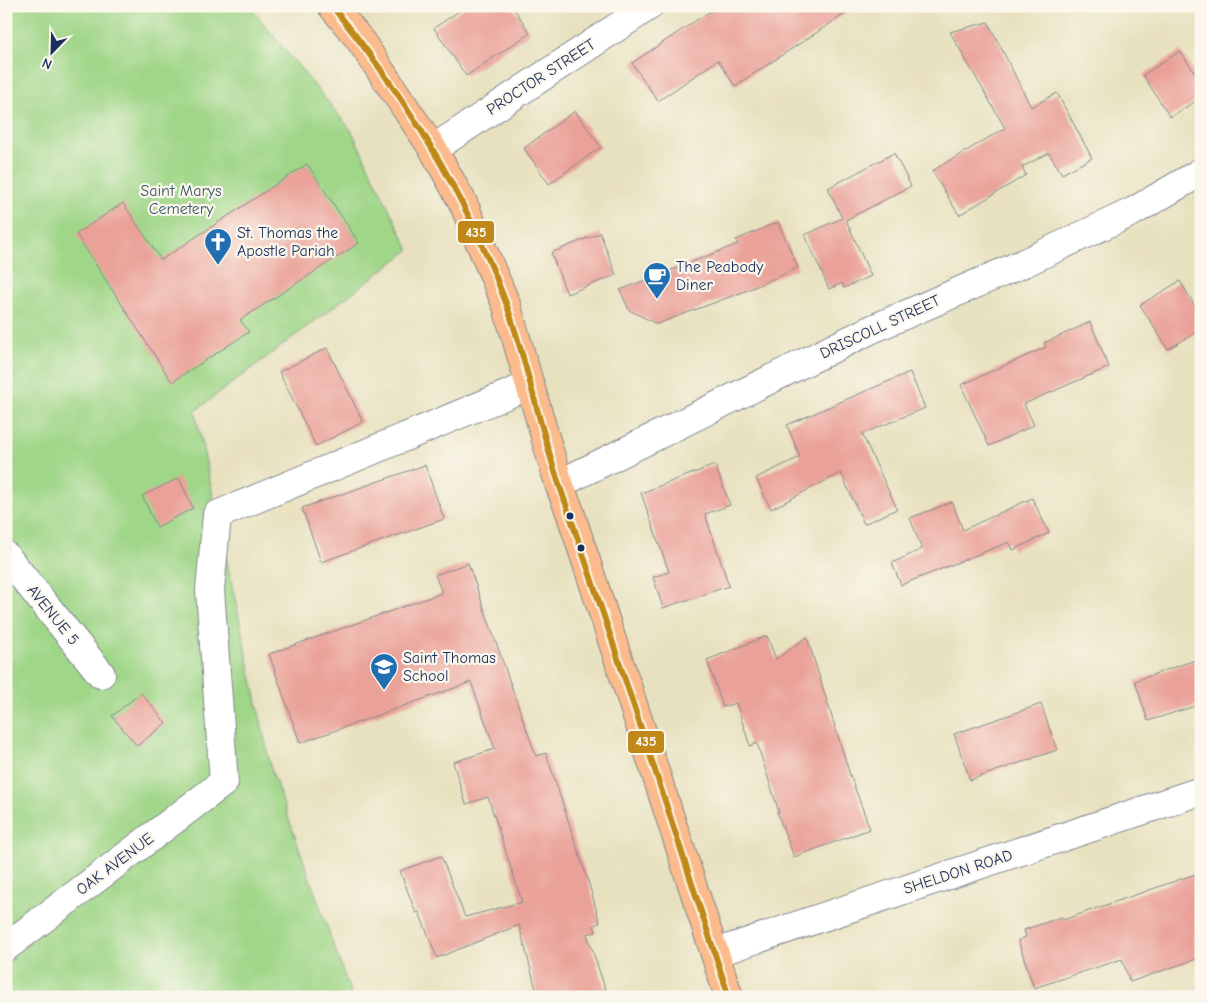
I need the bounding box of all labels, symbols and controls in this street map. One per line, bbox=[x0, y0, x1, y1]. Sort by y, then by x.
north arrow bbox=[28, 28, 78, 78]
street label: PROCTOR STREET bbox=[483, 35, 599, 119]
text: N bbox=[40, 54, 55, 73]
park label: Saint Marys Cemetery bbox=[140, 182, 222, 218]
line badge: 435 bbox=[457, 220, 495, 244]
place label: St. Thomas the Apostle Pariah bbox=[237, 224, 338, 260]
text: 435 bbox=[466, 224, 486, 241]
church icon: St. Thomas the Apostle Pariah bbox=[203, 227, 233, 266]
place label: The Peabody Diner bbox=[676, 258, 764, 294]
cafe icon: The Peabody Diner bbox=[642, 261, 672, 300]
street label: DRISCOLL STREET bbox=[817, 291, 944, 363]
unlabelled marker bbox=[565, 511, 575, 521]
unlabelled marker bbox=[576, 543, 586, 553]
street label: AVENUE 5 bbox=[23, 581, 83, 649]
place label: Saint Thomas School bbox=[403, 649, 496, 685]
school or university icon: Saint Thomas School bbox=[369, 652, 399, 691]
line badge: 435 bbox=[627, 730, 665, 754]
text: 435 bbox=[636, 733, 656, 750]
street label: OAK AVENUE bbox=[73, 829, 157, 899]
street label: SHELDON ROAD bbox=[901, 846, 1015, 898]

